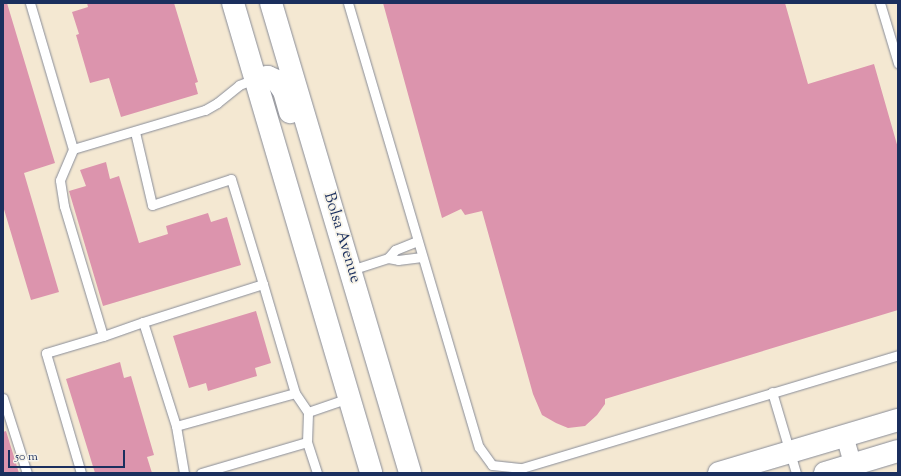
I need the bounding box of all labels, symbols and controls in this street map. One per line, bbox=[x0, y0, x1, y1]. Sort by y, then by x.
street label: Bolsa Avenue bbox=[318, 190, 364, 286]
scale bar bbox=[10, 442, 127, 468]
text: 50 m bbox=[15, 448, 38, 466]

